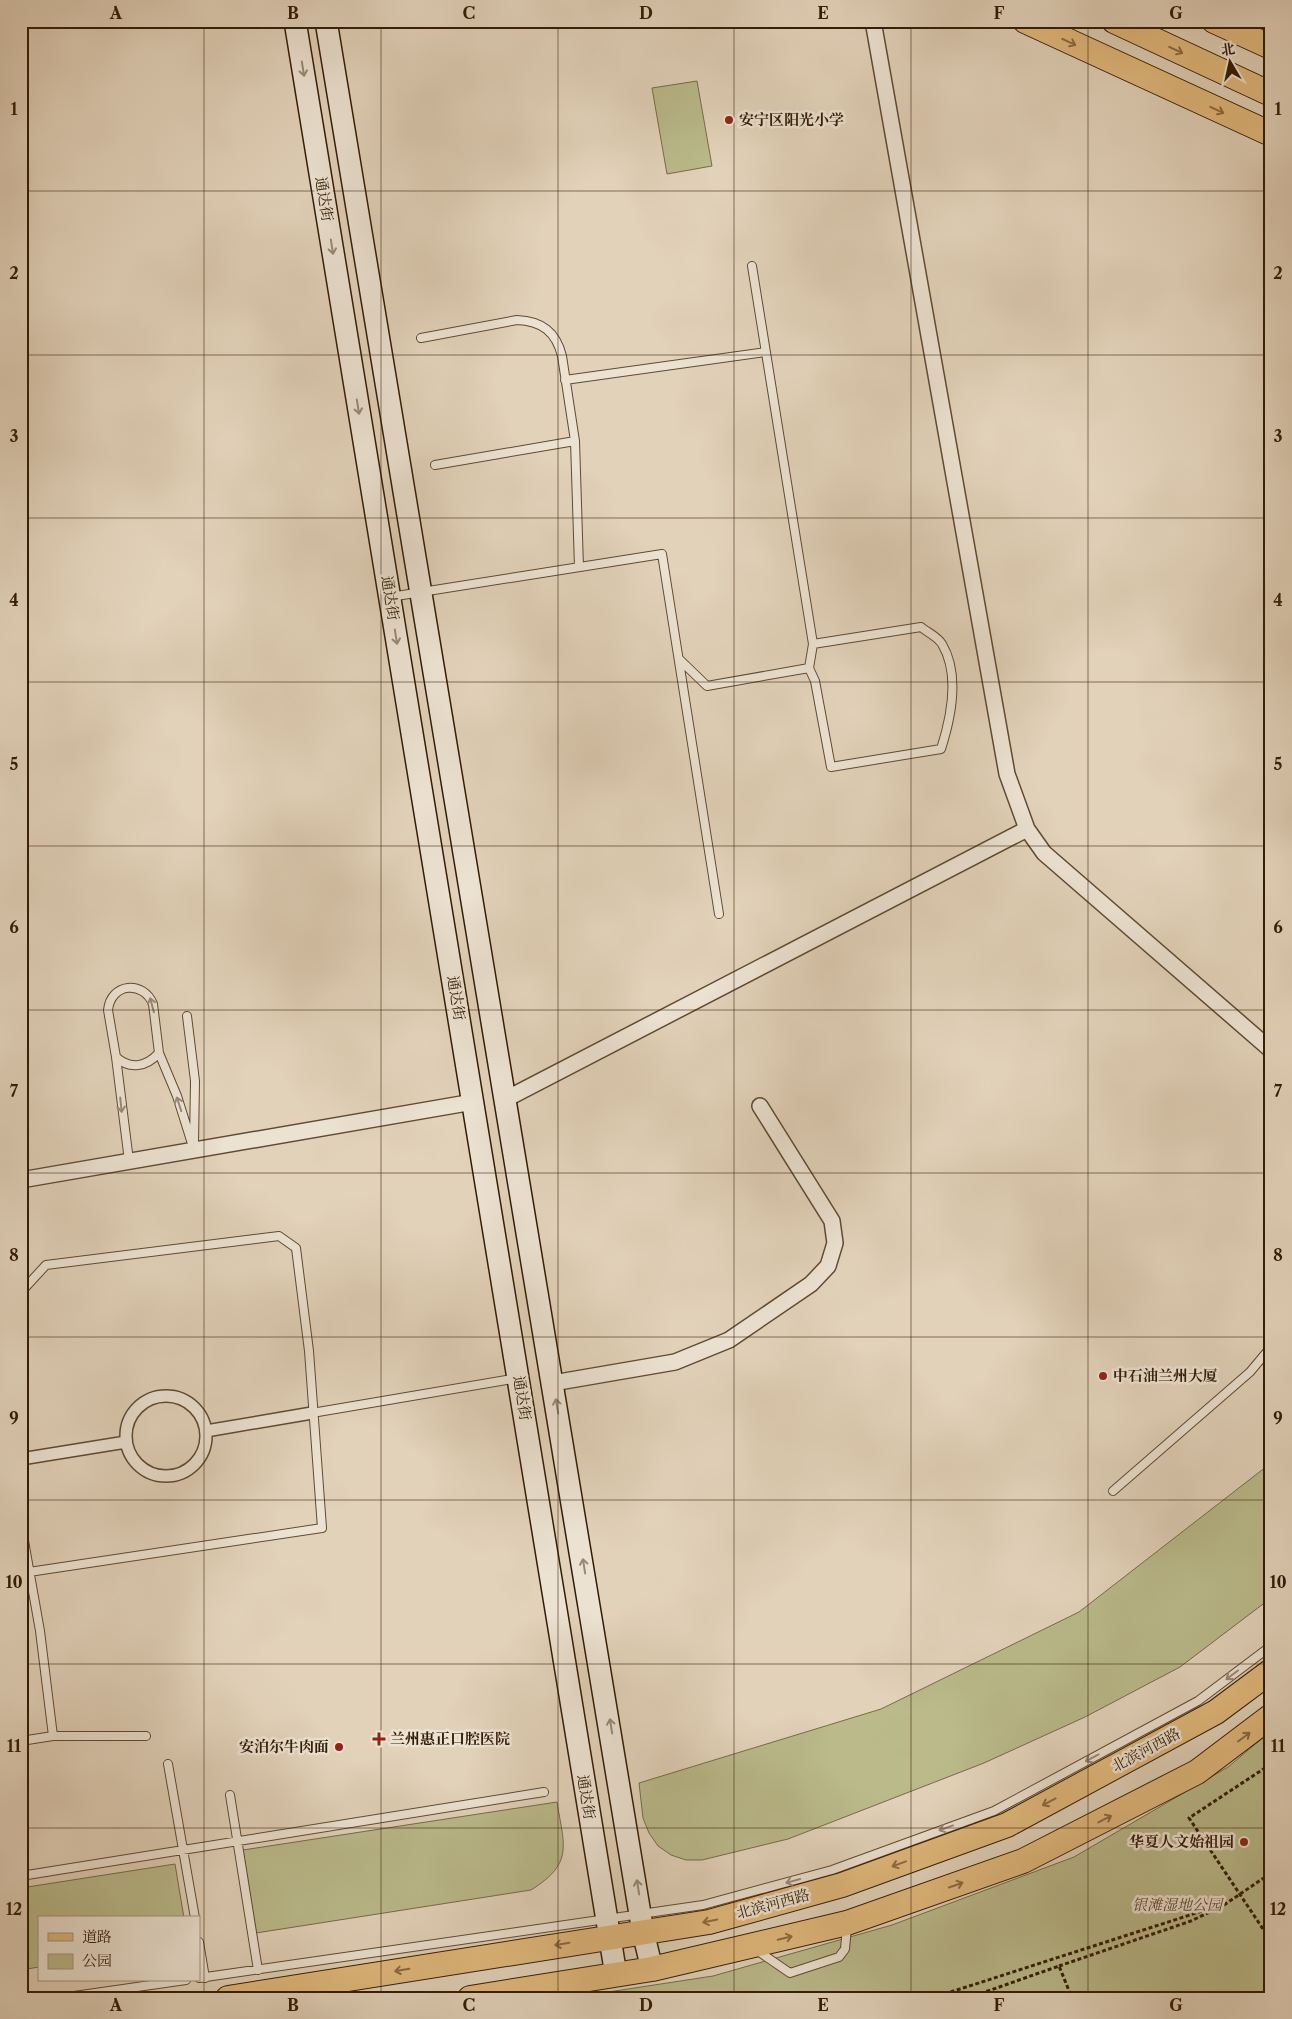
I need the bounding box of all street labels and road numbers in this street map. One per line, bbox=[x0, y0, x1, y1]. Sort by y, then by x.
street label: 通达街 bbox=[312, 175, 337, 223]
street label: 通达街 bbox=[378, 574, 403, 622]
street label: 通达街 bbox=[444, 974, 469, 1022]
street label: 通达街 bbox=[510, 1374, 535, 1422]
street label: 北滨河西路 bbox=[1108, 1724, 1183, 1776]
street label: 通达街 bbox=[574, 1773, 599, 1821]
street label: 北滨河西路 bbox=[734, 1885, 812, 1922]

